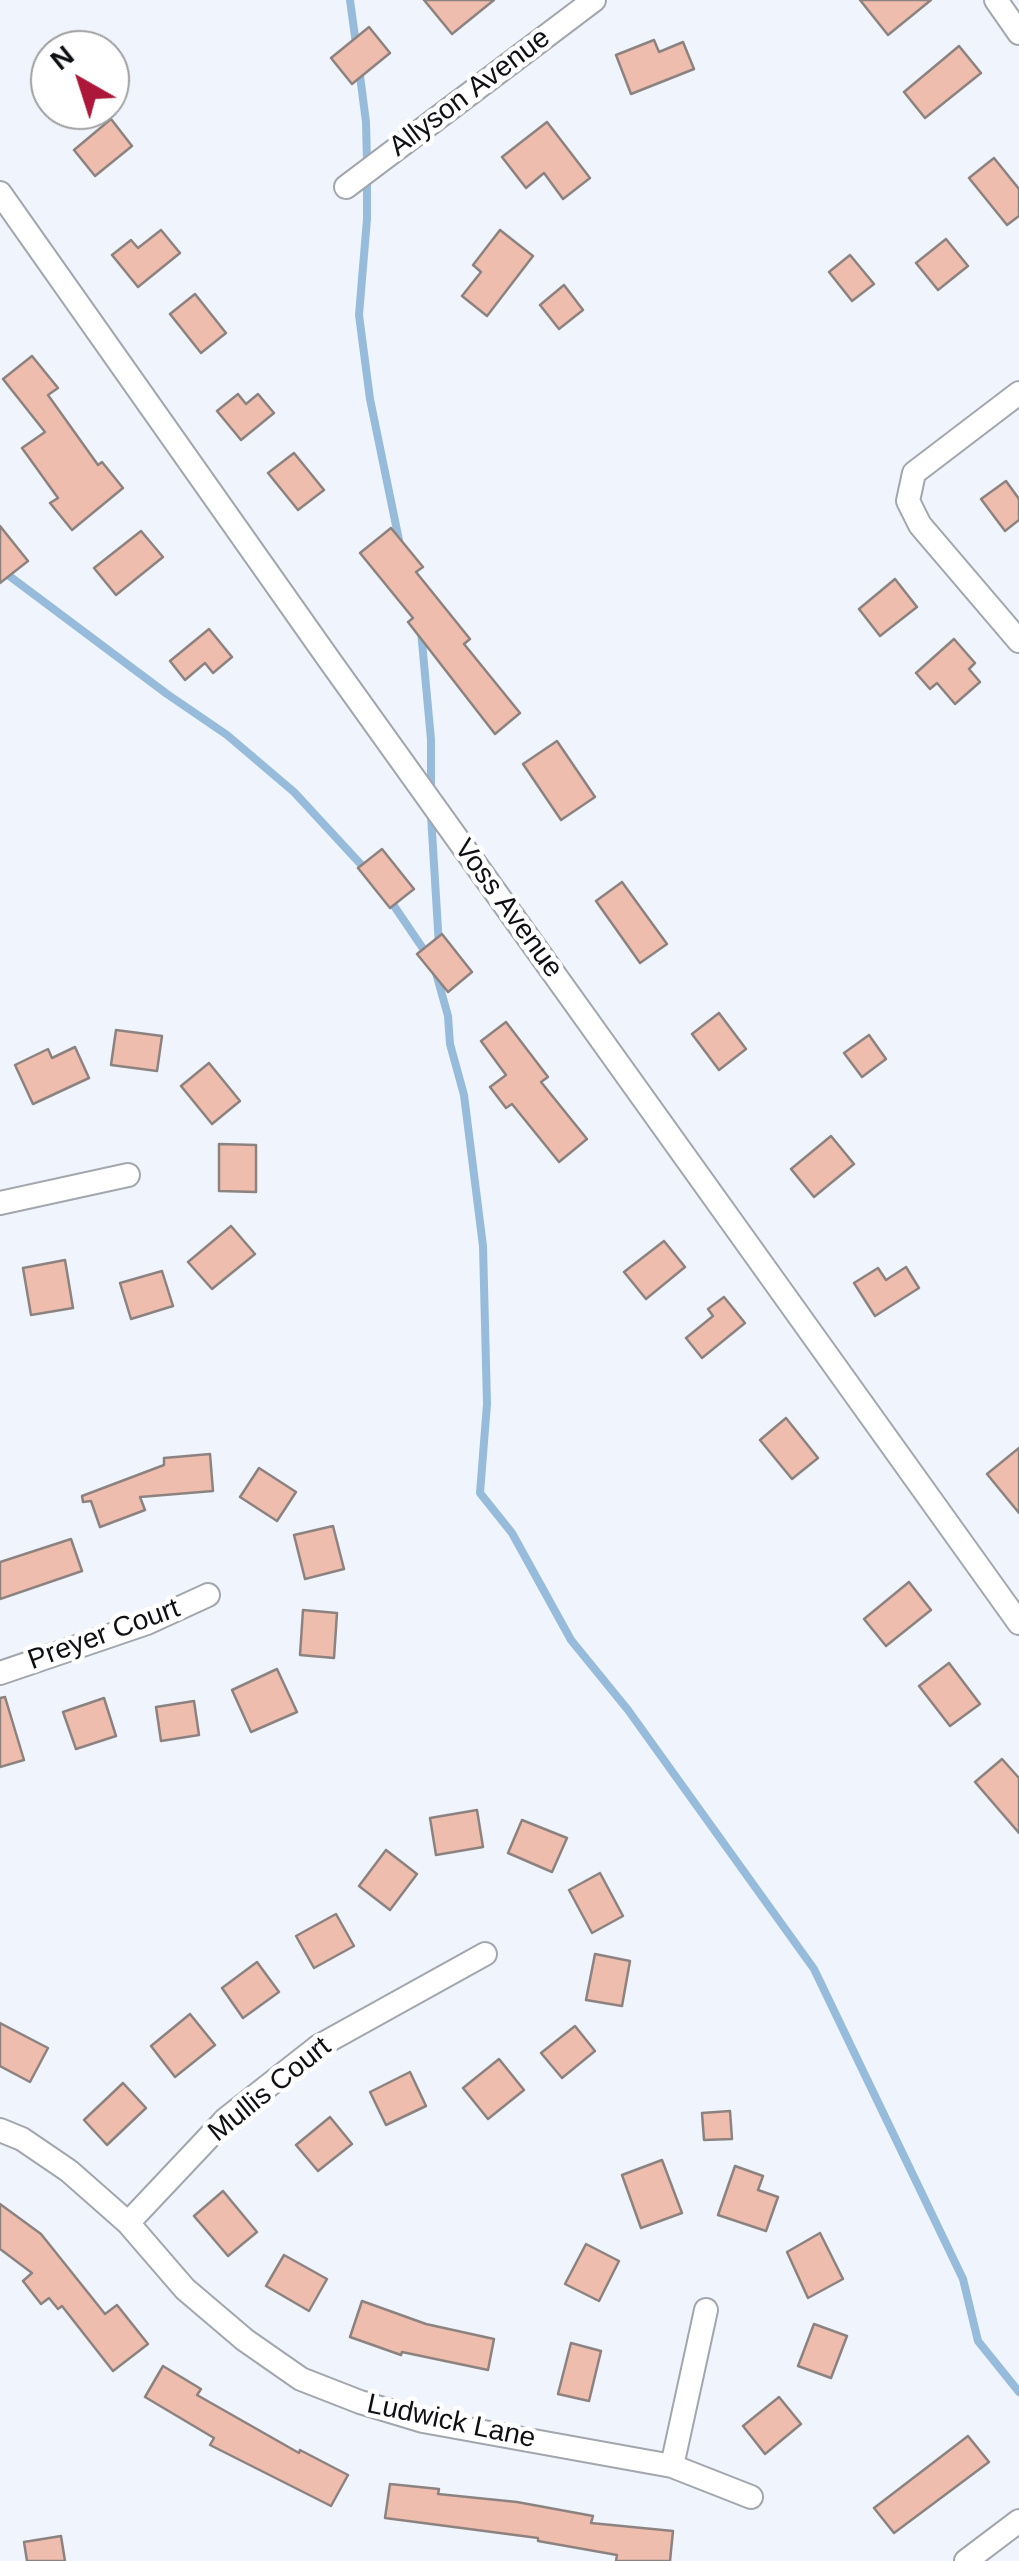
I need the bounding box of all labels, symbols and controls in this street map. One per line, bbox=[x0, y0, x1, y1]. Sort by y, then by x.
street label: Allyson Avenue bbox=[383, 22, 557, 164]
north arrow bbox=[30, 30, 130, 130]
text: N bbox=[44, 39, 80, 76]
street label: Voss Avenue bbox=[447, 833, 569, 985]
street label: Preyer Court bbox=[24, 1592, 184, 1678]
street label: Mullis Court bbox=[202, 2030, 338, 2150]
street label: Ludwick Lane bbox=[364, 2388, 538, 2456]

